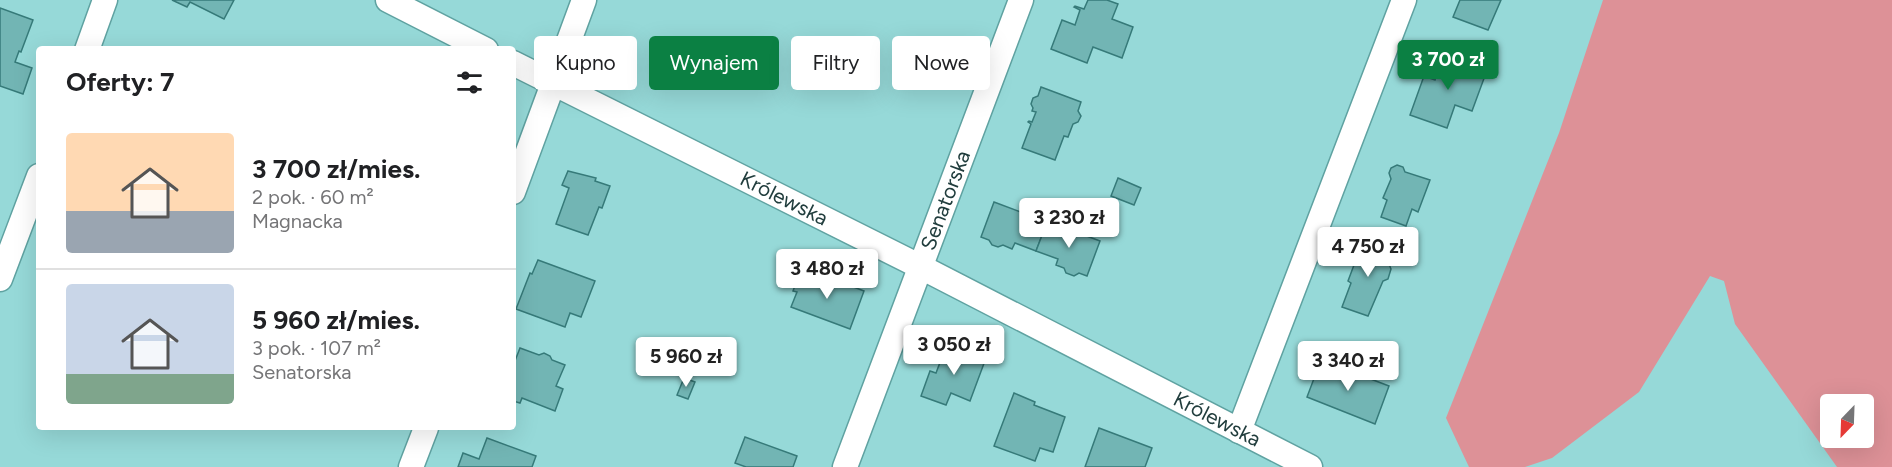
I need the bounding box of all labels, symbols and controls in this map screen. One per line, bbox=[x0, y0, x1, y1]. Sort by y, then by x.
chip: Kupno bbox=[534, 36, 637, 90]
chip: Wynajem bbox=[649, 36, 779, 90]
chip: Filtry bbox=[791, 36, 880, 90]
chip: Nowe bbox=[892, 36, 990, 90]
pin: 3 700 zł bbox=[1386, 40, 1510, 91]
text: 3 700 zł bbox=[1412, 47, 1484, 71]
text: Oferty: 7 bbox=[66, 66, 175, 98]
icon: filters bbox=[453, 66, 486, 99]
street label: Senatorska bbox=[915, 147, 975, 253]
text: 3 700 zł/mies. bbox=[252, 153, 421, 185]
icon: home bbox=[114, 157, 186, 229]
street label: Królewska bbox=[736, 166, 832, 230]
text: 2 pok. · 60 m² bbox=[252, 185, 374, 209]
pin: 3 230 zł bbox=[1007, 198, 1131, 249]
text: 3 230 zł bbox=[1033, 205, 1105, 229]
text: Magnacka bbox=[252, 209, 343, 233]
pin: 4 750 zł bbox=[1306, 227, 1430, 278]
text: 4 750 zł bbox=[1331, 234, 1405, 258]
pin: 3 480 zł bbox=[765, 249, 889, 300]
text: 3 480 zł bbox=[790, 256, 864, 280]
text: 5 960 zł/mies. bbox=[252, 304, 420, 336]
icon: home bbox=[114, 308, 186, 380]
pin: 3 050 zł bbox=[892, 325, 1016, 376]
text: 3 050 zł bbox=[917, 332, 991, 356]
text: 3 pok. · 107 m² bbox=[252, 336, 381, 360]
pin: 5 960 zł bbox=[624, 337, 748, 388]
pin: 3 340 zł bbox=[1286, 341, 1410, 392]
text: 5 960 zł bbox=[650, 344, 722, 368]
text: 3 340 zł bbox=[1312, 348, 1384, 372]
text: Senatorska bbox=[252, 360, 351, 384]
street label: Królewska bbox=[1169, 386, 1265, 452]
north arrow bbox=[1820, 394, 1874, 448]
map controls bbox=[1820, 394, 1874, 448]

